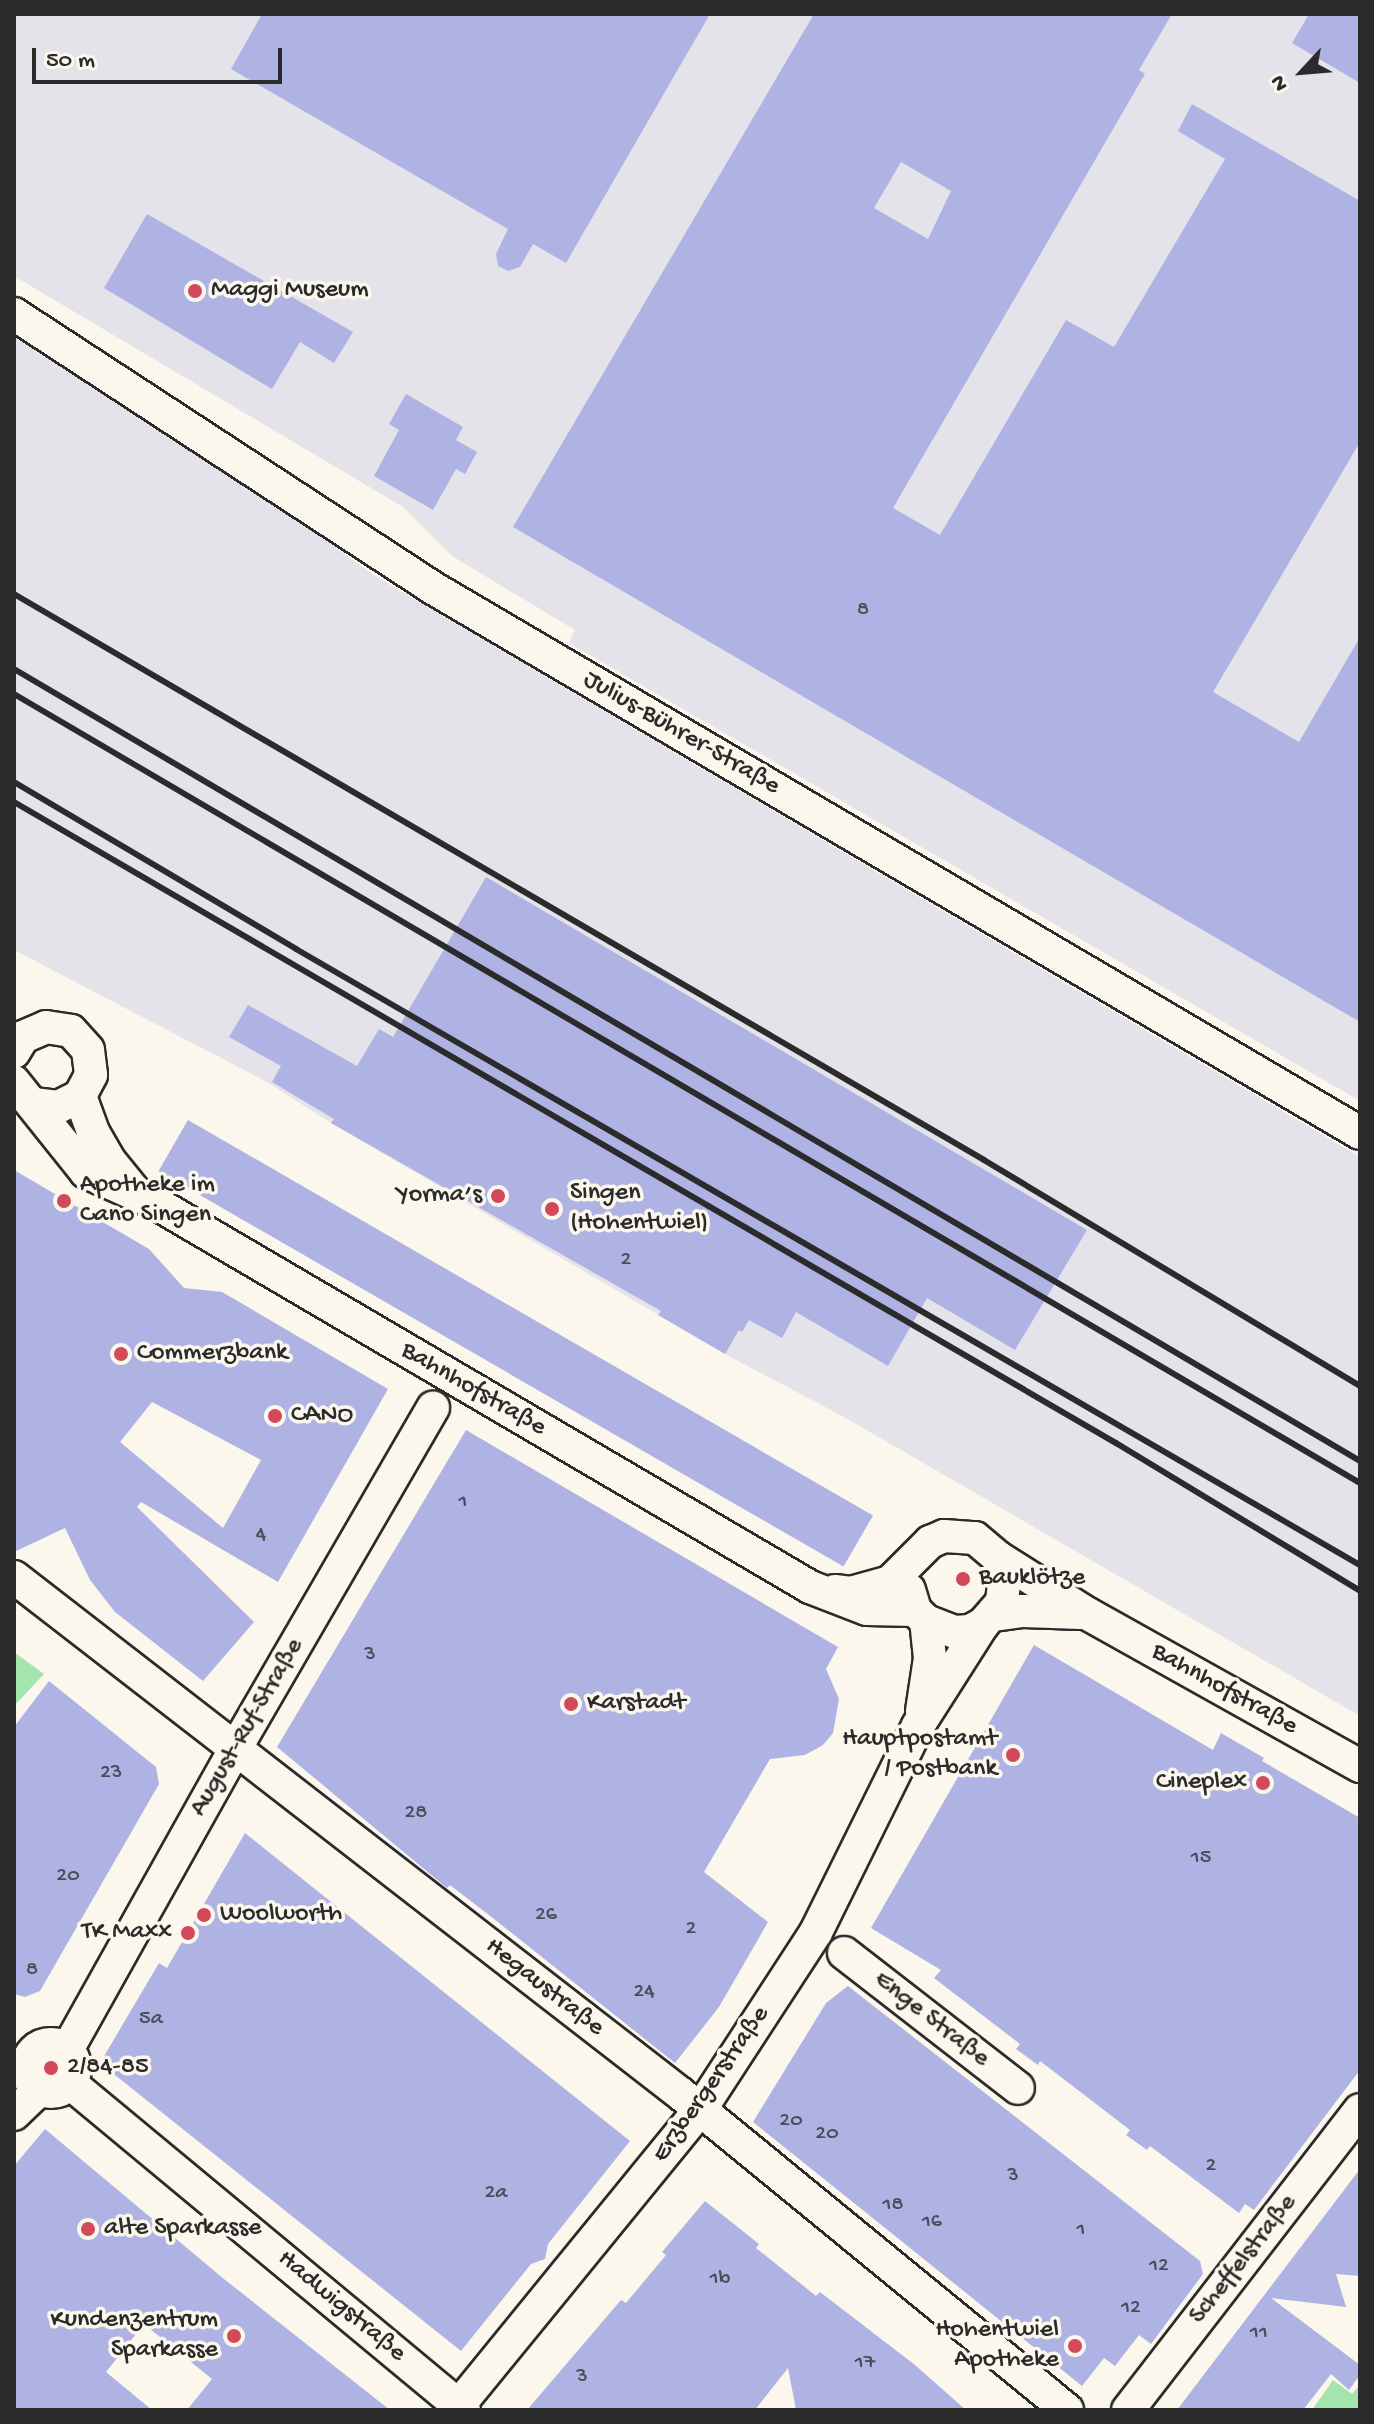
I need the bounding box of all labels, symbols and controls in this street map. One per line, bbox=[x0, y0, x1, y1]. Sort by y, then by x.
scale bar bbox=[36, 32, 286, 82]
north arrow bbox=[1262, 32, 1342, 112]
text: 50 m bbox=[46, 47, 95, 76]
text: N bbox=[1266, 70, 1295, 95]
place label: Maggi Museum bbox=[211, 275, 369, 307]
marker: Maggi Museum bbox=[186, 282, 204, 300]
house number: 8 bbox=[857, 598, 869, 624]
street label: Julius-Bührer-Straße bbox=[577, 665, 785, 803]
place label: Apotheke im Cano Singen bbox=[80, 1170, 215, 1232]
place label: Singen (Hohentwiel) bbox=[570, 1178, 708, 1240]
place label: Yorma’s bbox=[397, 1180, 482, 1212]
marker: Yorma’s bbox=[489, 1187, 507, 1205]
marker: Apotheke im Cano Singen bbox=[55, 1192, 73, 1210]
marker: Singen (Hohentwiel) bbox=[541, 1198, 563, 1220]
house number: 2 bbox=[621, 1248, 631, 1274]
street label: Bahnhofstraße bbox=[395, 1336, 551, 1444]
place label: Commerzbank bbox=[137, 1338, 288, 1370]
marker: Commerzbank bbox=[112, 1345, 130, 1363]
place label: CANO bbox=[291, 1400, 353, 1432]
marker: CANO bbox=[266, 1407, 284, 1425]
house number: 1 bbox=[459, 1490, 467, 1516]
house number: 4 bbox=[256, 1523, 266, 1549]
place label: Bauklötze bbox=[979, 1563, 1085, 1595]
marker: Bauklötze bbox=[954, 1570, 972, 1588]
street label: August-Ruf-Straße bbox=[184, 1633, 312, 1823]
street label: Bahnhofstraße bbox=[1145, 1637, 1303, 1743]
house number: 3 bbox=[364, 1643, 376, 1669]
place label: Karstadt bbox=[587, 1688, 685, 1720]
marker: Karstadt bbox=[562, 1695, 580, 1713]
place label: Hauptpostamt / Postbank bbox=[842, 1724, 997, 1786]
marker: Hauptpostamt / Postbank bbox=[1004, 1746, 1022, 1764]
house number: 23 bbox=[100, 1761, 122, 1787]
place label: Cineplex bbox=[1156, 1767, 1247, 1799]
marker: Cineplex bbox=[1254, 1774, 1272, 1792]
house number: 28 bbox=[405, 1801, 427, 1827]
house number: 15 bbox=[1191, 1846, 1211, 1872]
house number: 20 bbox=[56, 1864, 80, 1890]
place label: Woolworth bbox=[220, 1899, 342, 1931]
house number: 26 bbox=[535, 1903, 557, 1929]
marker: Woolworth bbox=[195, 1906, 213, 1924]
place label: TK Maxx bbox=[82, 1917, 172, 1949]
house number: 2 bbox=[686, 1917, 696, 1943]
marker: TK Maxx bbox=[179, 1924, 197, 1942]
street label: Hegaustraße bbox=[478, 1932, 610, 2044]
house number: 8 bbox=[26, 1958, 38, 1984]
street label: Enge Straße bbox=[867, 1965, 995, 2075]
house number: 24 bbox=[633, 1980, 655, 2006]
street label: Erzbergerstraße bbox=[647, 2001, 777, 2169]
house number: 5a bbox=[139, 2007, 163, 2033]
place label: 2/84-85 bbox=[67, 2052, 149, 2084]
marker: 2/84-85 bbox=[42, 2059, 60, 2077]
house number: 20 bbox=[779, 2109, 803, 2135]
house number: 20 bbox=[815, 2122, 839, 2148]
house number: 2 bbox=[1206, 2154, 1216, 2180]
house number: 3 bbox=[1007, 2164, 1019, 2190]
house number: 2a bbox=[485, 2181, 507, 2207]
street label: Scheffelstraße bbox=[1184, 2189, 1304, 2331]
house number: 18 bbox=[883, 2193, 903, 2219]
house number: 16 bbox=[922, 2210, 942, 2236]
place label: alte Sparkasse bbox=[104, 2213, 261, 2245]
house number: 1 bbox=[1077, 2218, 1085, 2244]
marker: alte Sparkasse bbox=[79, 2220, 97, 2238]
street label: Hadwigstraße bbox=[270, 2244, 412, 2370]
house number: 12 bbox=[1149, 2254, 1169, 2280]
house number: 1b bbox=[710, 2267, 730, 2293]
house number: 12 bbox=[1121, 2296, 1141, 2322]
place label: Kundenzentrum Sparkasse bbox=[50, 2305, 218, 2366]
place label: Hohentwiel Apotheke bbox=[935, 2315, 1059, 2376]
house number: 11 bbox=[1250, 2321, 1268, 2347]
marker: Kundenzentrum Sparkasse bbox=[225, 2327, 243, 2345]
marker: Hohentwiel Apotheke bbox=[1066, 2337, 1084, 2355]
house number: 17 bbox=[855, 2351, 875, 2377]
house number: 3 bbox=[576, 2365, 588, 2391]

